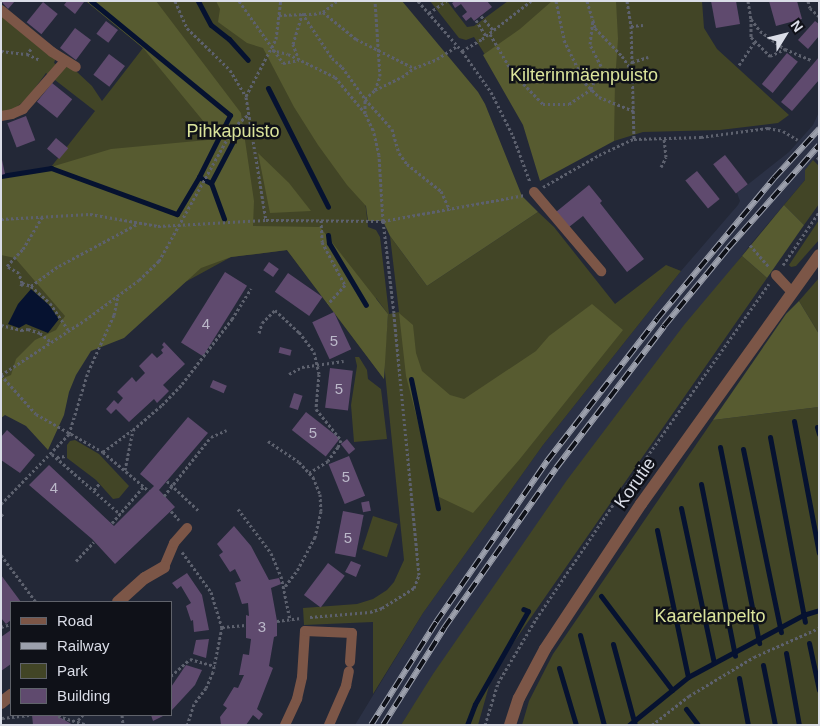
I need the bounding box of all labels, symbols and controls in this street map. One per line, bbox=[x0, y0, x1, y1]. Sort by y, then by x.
north arrow bbox=[760, 10, 810, 60]
text: N bbox=[788, 17, 807, 35]
park label: Kilterinmäenpuisto bbox=[510, 64, 658, 86]
park label: Pihkapuisto bbox=[186, 120, 280, 142]
house number: 4 bbox=[202, 315, 210, 333]
house number: 5 bbox=[330, 332, 338, 350]
house number: 5 bbox=[335, 380, 343, 398]
house number: 5 bbox=[309, 424, 317, 442]
street label: Korutie bbox=[610, 453, 660, 513]
house number: 5 bbox=[342, 468, 350, 486]
house number: 4 bbox=[50, 479, 58, 497]
house number: 5 bbox=[344, 529, 352, 547]
legend bbox=[10, 601, 172, 716]
park label: Kaarelanpelto bbox=[654, 605, 766, 627]
text: Road bbox=[57, 612, 93, 629]
house number: 3 bbox=[258, 618, 266, 636]
text: Railway bbox=[57, 637, 110, 654]
text: Park bbox=[57, 662, 88, 679]
text: Building bbox=[57, 687, 110, 704]

